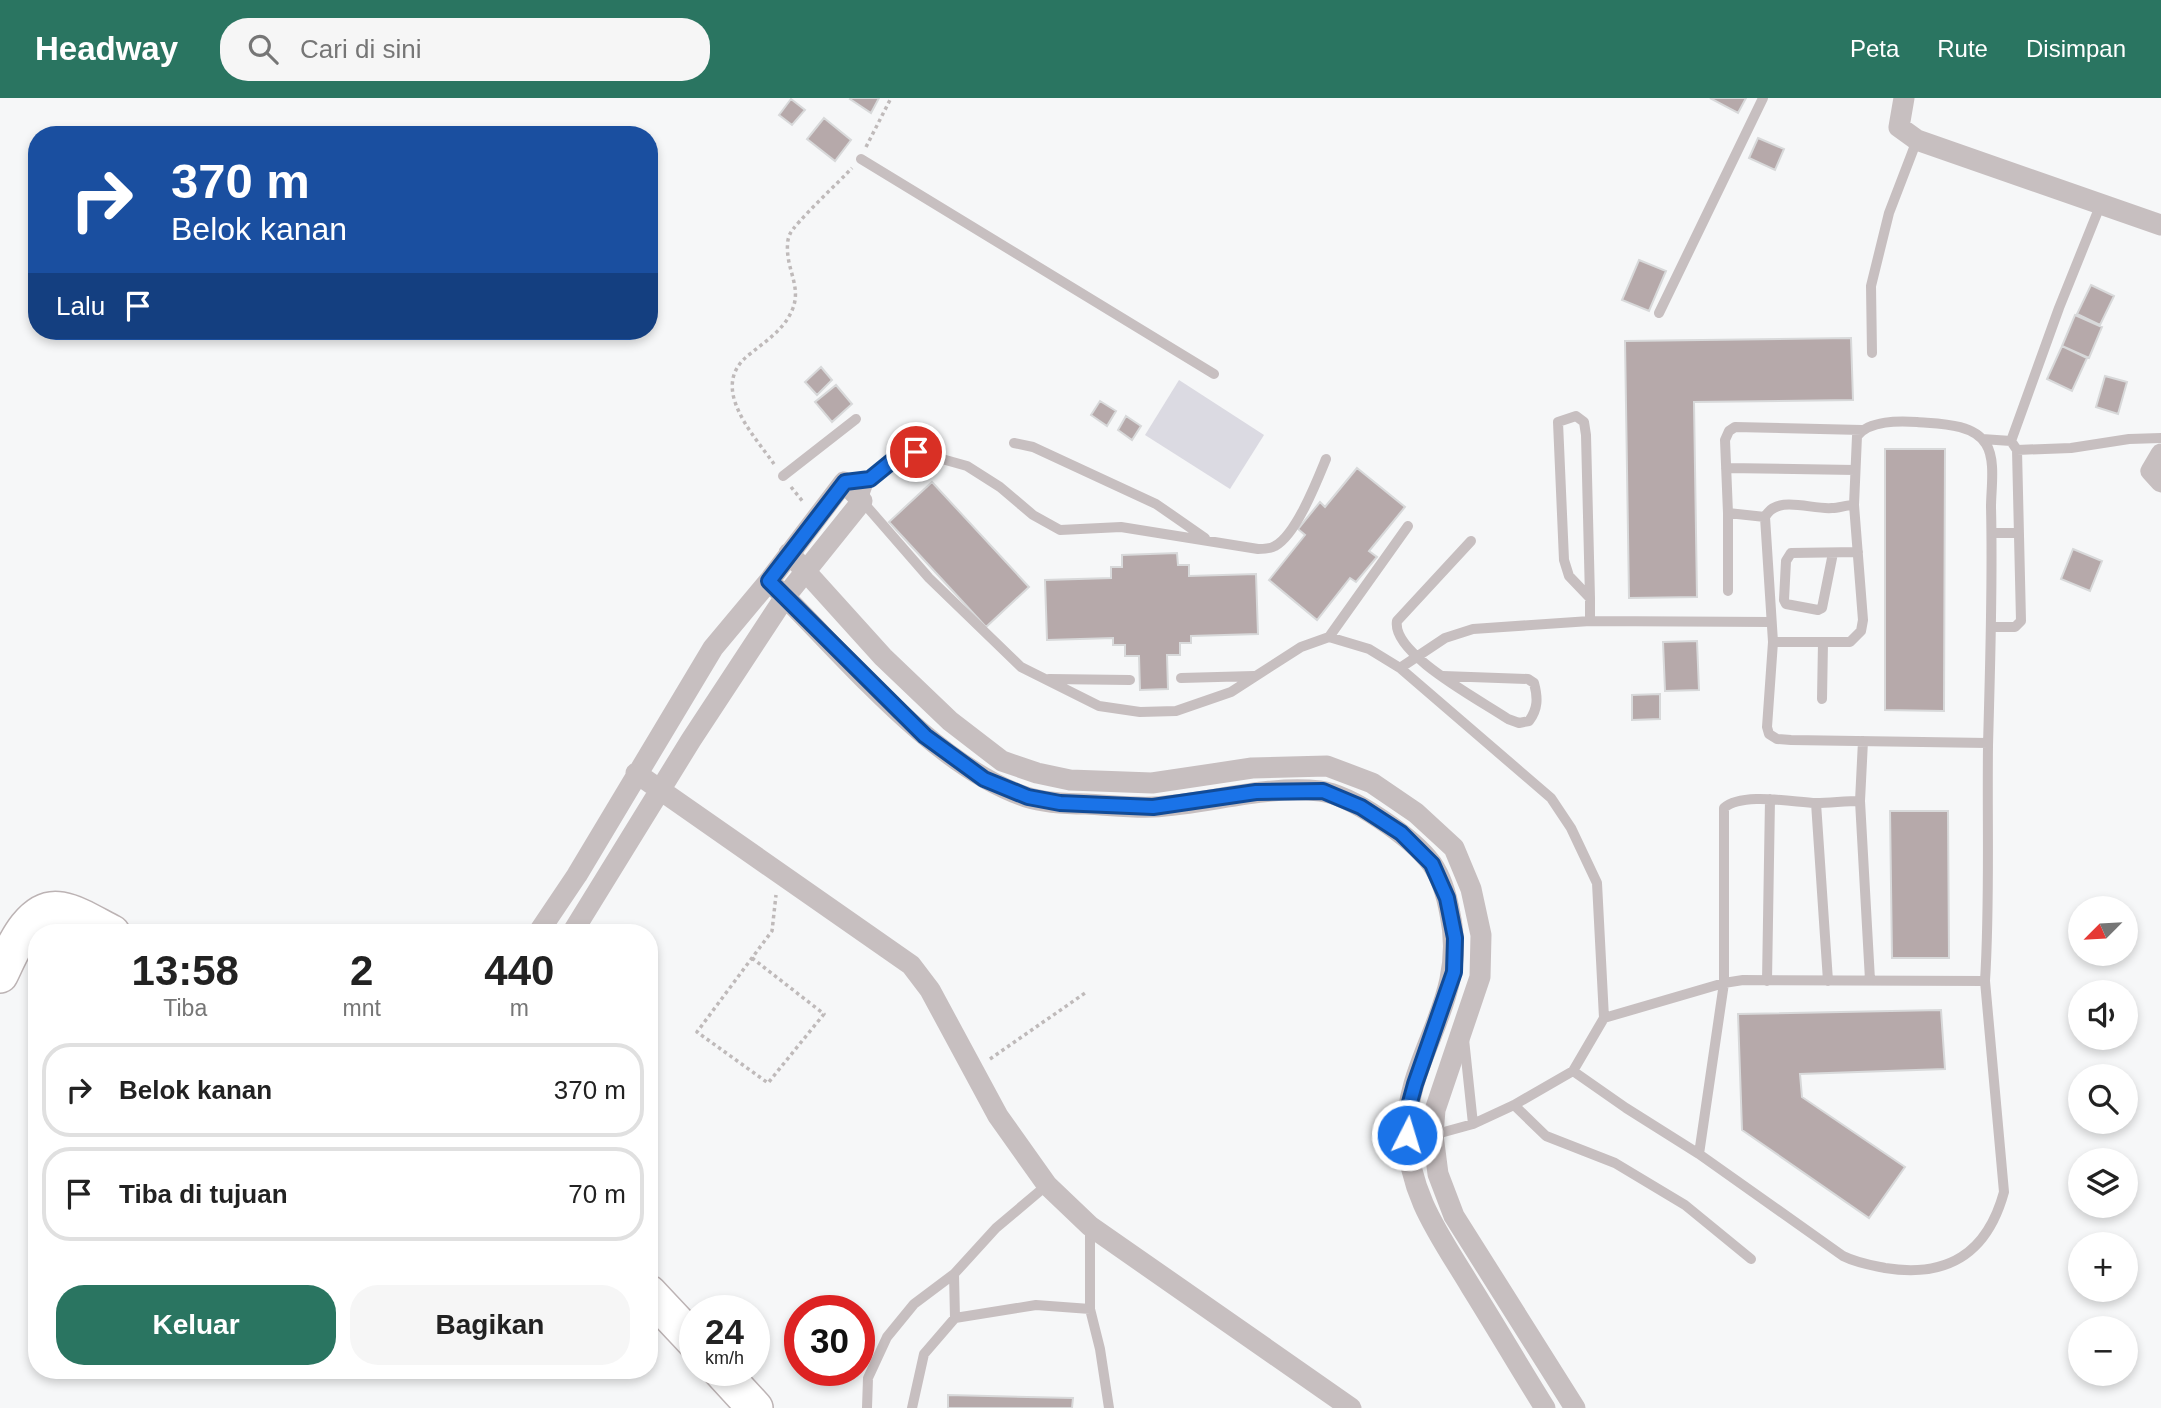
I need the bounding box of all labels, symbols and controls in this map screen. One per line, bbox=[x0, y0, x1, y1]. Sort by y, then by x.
search box bbox=[220, 18, 710, 81]
text: Headway bbox=[35, 30, 178, 67]
icon: search bbox=[244, 30, 282, 68]
text: Cari di sini bbox=[300, 34, 421, 64]
text: Peta bbox=[1850, 35, 1899, 62]
text: Rute bbox=[1937, 35, 1988, 62]
text: Disimpan bbox=[2026, 35, 2126, 62]
icon: right bbox=[56, 154, 147, 245]
text: 370 m bbox=[171, 154, 310, 208]
text: Belok kanan bbox=[171, 211, 347, 247]
icon: arrive bbox=[119, 287, 157, 325]
text: Lalu bbox=[56, 291, 105, 321]
pin bbox=[886, 422, 946, 482]
icon: arrive bbox=[897, 433, 935, 471]
north arrow bbox=[2068, 896, 2138, 966]
map controls bbox=[2068, 896, 2138, 1386]
text: 13:58 bbox=[132, 947, 239, 994]
text: 2 bbox=[350, 947, 373, 994]
text: 440 bbox=[484, 947, 554, 994]
button: sound bbox=[2068, 980, 2138, 1050]
text: Tiba bbox=[163, 995, 207, 1021]
text: mnt bbox=[342, 995, 381, 1021]
text: m bbox=[510, 995, 529, 1021]
button: search bbox=[2068, 1064, 2138, 1134]
icon: right bbox=[60, 1071, 98, 1109]
text: Belok kanan bbox=[119, 1075, 272, 1105]
text: 370 m bbox=[554, 1075, 626, 1105]
position arrow bbox=[1370, 1098, 1444, 1172]
button: layers bbox=[2068, 1148, 2138, 1218]
icon: arrive bbox=[60, 1175, 98, 1213]
text: Tiba di tujuan bbox=[119, 1179, 288, 1209]
text: 70 m bbox=[568, 1179, 626, 1209]
button: + bbox=[2068, 1232, 2138, 1302]
button: Keluar bbox=[56, 1285, 336, 1365]
button: Bagikan bbox=[350, 1285, 630, 1365]
speed limit sign: 30 bbox=[784, 1295, 875, 1386]
text: 24 bbox=[705, 1312, 744, 1351]
button: − bbox=[2068, 1316, 2138, 1386]
text: km/h bbox=[705, 1348, 744, 1368]

